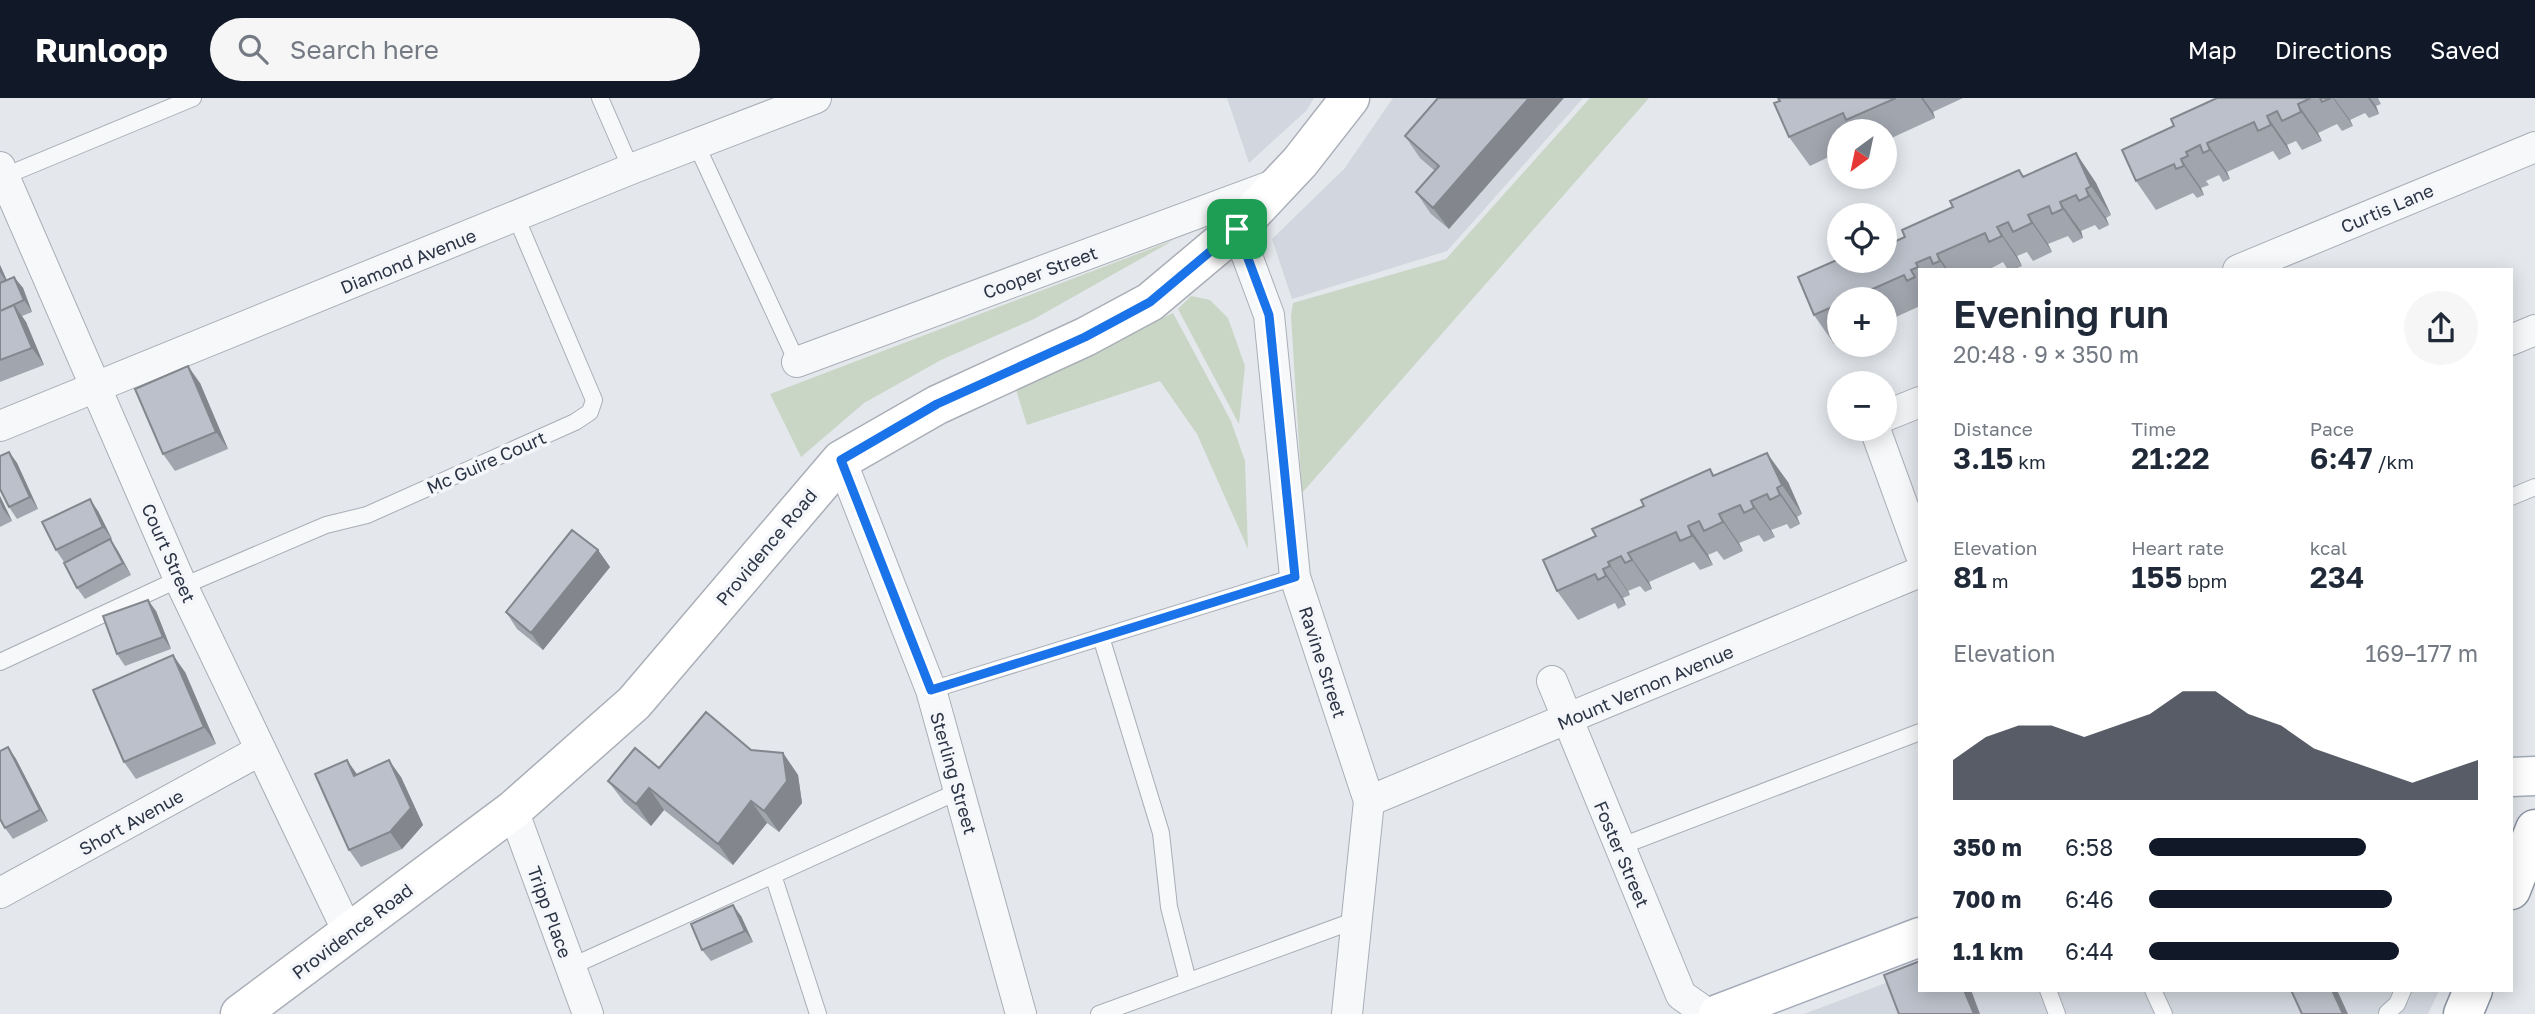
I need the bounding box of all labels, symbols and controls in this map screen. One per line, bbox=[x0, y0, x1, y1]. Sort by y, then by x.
search box bbox=[210, 18, 700, 81]
text: Runloop bbox=[35, 30, 168, 69]
icon: search bbox=[234, 30, 272, 68]
text: Search here bbox=[290, 34, 439, 65]
text: Map bbox=[2188, 35, 2237, 64]
text: Directions bbox=[2275, 35, 2392, 64]
text: Saved bbox=[2430, 35, 2500, 64]
north arrow bbox=[1827, 119, 1897, 189]
map controls bbox=[1827, 119, 1897, 441]
street label: Curtis Lane bbox=[2337, 179, 2437, 237]
pin bbox=[1207, 199, 1267, 259]
button: locate bbox=[1827, 203, 1897, 273]
icon: arrive bbox=[1218, 210, 1256, 248]
street label: Diamond Avenue bbox=[337, 224, 479, 298]
street label: Cooper Street bbox=[980, 241, 1100, 303]
button: + bbox=[1827, 287, 1897, 357]
text: Evening run bbox=[1953, 291, 2169, 336]
button: share bbox=[2404, 291, 2478, 365]
text: 20:48 · 9 × 350 m bbox=[1953, 340, 2139, 368]
button: − bbox=[1827, 371, 1897, 441]
text: Distance bbox=[1953, 417, 2033, 440]
text: Time bbox=[2131, 417, 2176, 440]
text: Pace bbox=[2310, 417, 2354, 440]
street label: Mc Guire Court bbox=[423, 426, 549, 498]
text: 3.15 bbox=[1953, 440, 2014, 476]
text: 21:22 bbox=[2131, 440, 2210, 476]
text: 6:47 bbox=[2310, 440, 2373, 476]
text: km bbox=[2014, 450, 2046, 473]
text: /km bbox=[2373, 450, 2414, 473]
street label: Providence Road bbox=[711, 484, 821, 610]
street label: Court Street bbox=[137, 500, 201, 606]
text: Elevation bbox=[1953, 536, 2038, 559]
text: Heart rate bbox=[2131, 536, 2224, 559]
text: kcal bbox=[2310, 536, 2347, 559]
text: 81 bbox=[1953, 559, 1987, 595]
text: 155 bbox=[2131, 559, 2182, 595]
text: 234 bbox=[2310, 559, 2365, 595]
text: m bbox=[1987, 569, 2009, 592]
text: bpm bbox=[2182, 569, 2227, 592]
street label: Ravine Street bbox=[1295, 603, 1351, 721]
text: Elevation bbox=[1953, 639, 2055, 667]
text: 169–177 m bbox=[2365, 639, 2478, 667]
street label: Mount Vernon Avenue bbox=[1554, 640, 1736, 734]
street label: Sterling Street bbox=[926, 709, 982, 837]
street label: Short Avenue bbox=[75, 784, 187, 860]
street label: Foster Street bbox=[1590, 798, 1654, 910]
text: 350 m bbox=[1953, 833, 2022, 861]
text: 6:58 bbox=[2065, 833, 2113, 861]
street label: Tripp Place bbox=[523, 863, 577, 961]
street label: Providence Road bbox=[287, 878, 417, 984]
text: 700 m bbox=[1953, 885, 2021, 913]
text: 6:46 bbox=[2065, 885, 2114, 913]
text: 1.1 km bbox=[1953, 937, 2023, 965]
text: 6:44 bbox=[2065, 937, 2114, 965]

